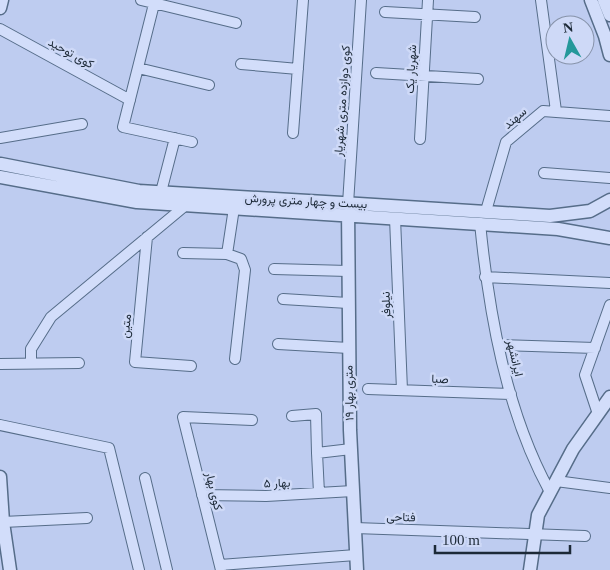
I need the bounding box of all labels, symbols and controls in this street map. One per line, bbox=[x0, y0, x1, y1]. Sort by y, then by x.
north arrow bbox=[545, 15, 595, 65]
text: N bbox=[562, 19, 574, 36]
street label: کوی توحید bbox=[45, 35, 96, 72]
street label: شهریار یک bbox=[403, 44, 420, 94]
street label: کوی دوازده متری شهریار bbox=[331, 45, 354, 158]
street label: سهند bbox=[501, 104, 530, 133]
street label: بیست و چهار متری پرورش bbox=[244, 191, 368, 212]
street label: نیلوفر bbox=[379, 291, 395, 320]
street label: متین bbox=[118, 313, 135, 339]
street label: ایرانشهر bbox=[503, 337, 526, 378]
street label: ۱۹ متری بهار bbox=[342, 365, 357, 421]
street label: صبا bbox=[431, 372, 449, 386]
street label: کوی بهار bbox=[201, 469, 225, 512]
street label: بهار ۵ bbox=[263, 476, 291, 491]
street label: فتاحی bbox=[386, 509, 416, 526]
scale bar bbox=[435, 522, 570, 554]
text: 100 m bbox=[442, 532, 480, 548]

